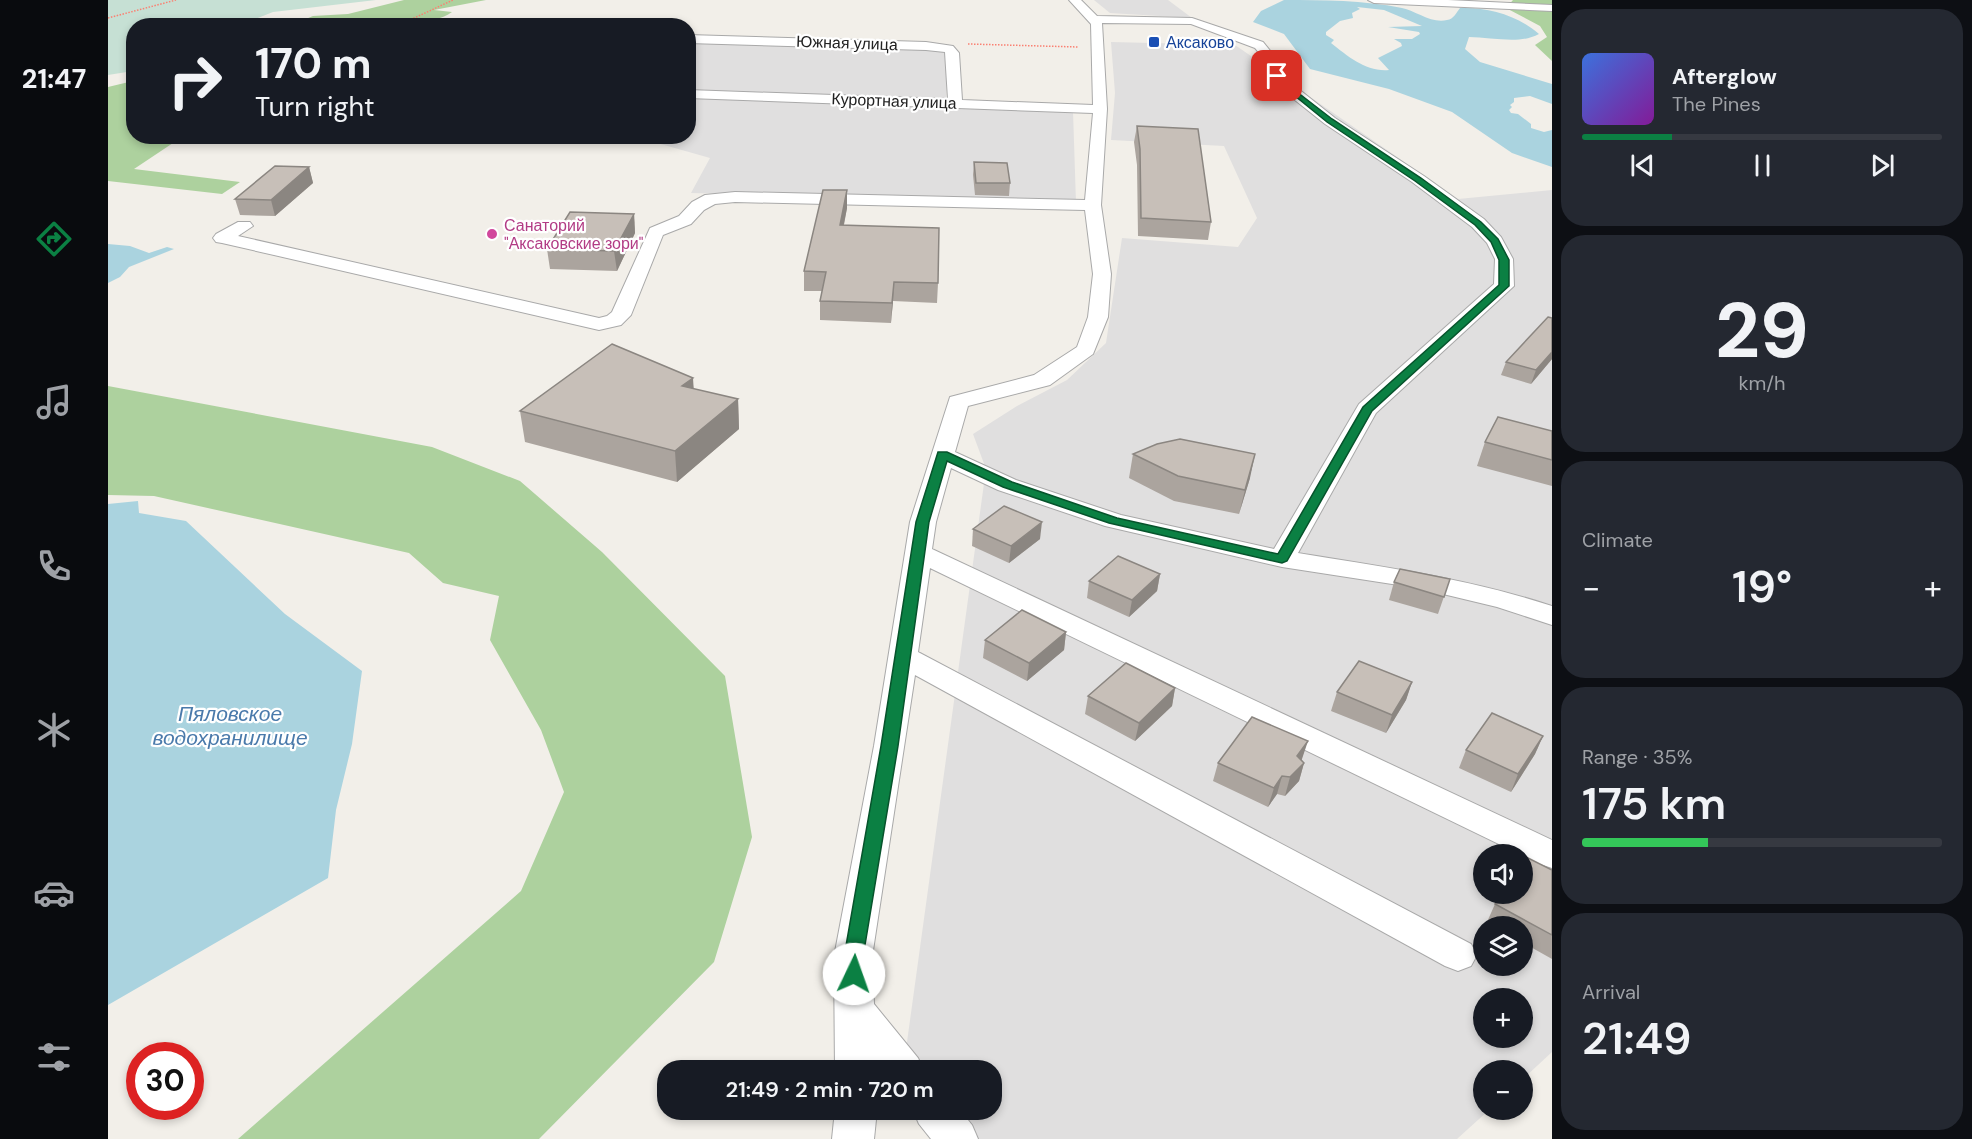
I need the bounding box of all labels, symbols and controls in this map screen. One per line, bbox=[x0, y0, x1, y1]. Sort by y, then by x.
street label: Южная улица bbox=[796, 31, 898, 55]
place label: Аксаково bbox=[1166, 32, 1234, 53]
marker: Аксаково bbox=[1147, 35, 1161, 49]
text: 170 m bbox=[255, 36, 372, 91]
icon: right bbox=[156, 42, 234, 120]
pin bbox=[1251, 50, 1302, 101]
icon: arrive bbox=[1260, 59, 1293, 92]
text: 21:47 bbox=[22, 61, 86, 96]
text: Afterglow bbox=[1672, 62, 1777, 91]
street label: Курортная улица bbox=[831, 88, 957, 114]
text: Turn right bbox=[255, 89, 375, 124]
text: The Pines bbox=[1672, 91, 1761, 117]
icon: previous bbox=[1626, 149, 1659, 182]
icon: pause bbox=[1746, 149, 1779, 182]
icon: next bbox=[1866, 149, 1899, 182]
place label: Санаторий "Аксаковские зори" bbox=[504, 215, 644, 254]
icon: directions bbox=[33, 218, 75, 260]
marker: Санаторий "Аксаковские зори" bbox=[485, 227, 499, 241]
text: 29 bbox=[1715, 280, 1809, 381]
text: km/h bbox=[1738, 370, 1786, 396]
icon: music bbox=[33, 381, 75, 423]
text: Climate bbox=[1582, 527, 1653, 553]
icon: phone bbox=[33, 545, 75, 587]
text: 19° bbox=[1732, 557, 1792, 616]
text: − bbox=[1582, 566, 1600, 609]
text: + bbox=[1924, 566, 1942, 609]
water label: Пяловское водохранилище bbox=[152, 700, 308, 752]
icon: climate bbox=[33, 709, 75, 751]
text: Range · 35% bbox=[1582, 744, 1692, 770]
text: 175 km bbox=[1582, 774, 1726, 833]
map controls bbox=[1473, 844, 1533, 1120]
button: sound bbox=[1473, 844, 1533, 904]
icon: car bbox=[33, 872, 75, 914]
button: layers bbox=[1473, 916, 1533, 976]
position arrow bbox=[822, 942, 886, 1006]
text: Arrival bbox=[1582, 979, 1640, 1005]
button: + bbox=[1473, 988, 1533, 1048]
text: 21:49 bbox=[1582, 1009, 1692, 1068]
icon: filters bbox=[33, 1036, 75, 1078]
speed limit sign: 30 bbox=[126, 1042, 204, 1120]
button: − bbox=[1473, 1060, 1533, 1120]
text: 21:49 · 2 min · 720 m bbox=[725, 1075, 934, 1104]

